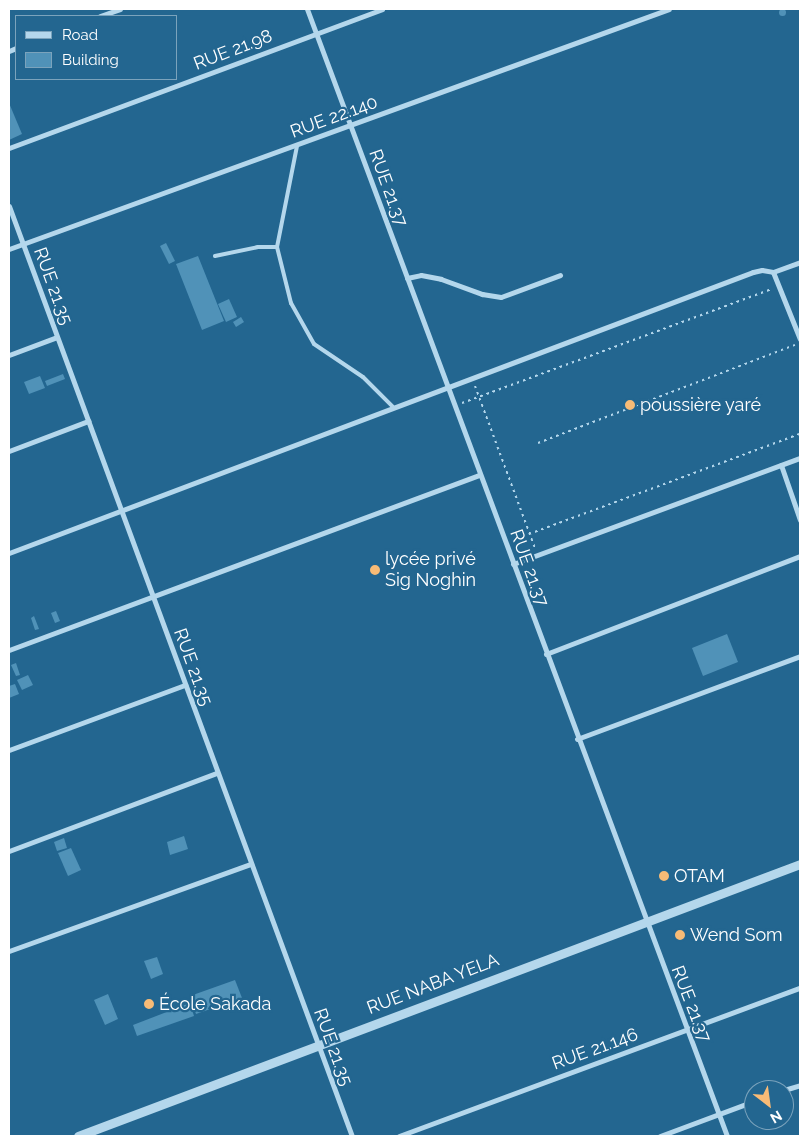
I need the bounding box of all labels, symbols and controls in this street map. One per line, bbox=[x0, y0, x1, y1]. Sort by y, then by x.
legend bbox=[15, 15, 178, 80]
street label: RUE 21.98 bbox=[191, 25, 275, 75]
text: Road bbox=[62, 26, 98, 44]
text: Building bbox=[62, 51, 119, 69]
street label: RUE 22.140 bbox=[287, 91, 381, 143]
street label: RUE 21.37 bbox=[364, 146, 412, 230]
street label: RUE 21.35 bbox=[29, 244, 77, 328]
place label: poussière yaré bbox=[640, 394, 761, 416]
marker: poussière yaré bbox=[624, 399, 636, 411]
street label: RUE 21.37 bbox=[505, 526, 553, 610]
place label: lycée privé Sig Noghin bbox=[385, 549, 476, 592]
marker: lycée privé Sig Noghin bbox=[369, 564, 381, 576]
street label: RUE 21.35 bbox=[169, 625, 217, 709]
place label: OTAM bbox=[674, 865, 725, 887]
marker: OTAM bbox=[658, 870, 670, 882]
place label: Wend Som bbox=[690, 924, 783, 946]
marker: Wend Som bbox=[674, 929, 686, 941]
street label: RUE NABA YELA bbox=[363, 949, 503, 1019]
street label: RUE 21.37 bbox=[666, 963, 716, 1045]
place label: École Sakada bbox=[159, 993, 271, 1015]
marker: École Sakada bbox=[143, 998, 155, 1010]
street label: RUE 21.35 bbox=[309, 1005, 357, 1089]
street label: RUE 21.146 bbox=[549, 1024, 641, 1074]
north arrow bbox=[744, 1080, 794, 1130]
text: N bbox=[767, 1108, 785, 1127]

